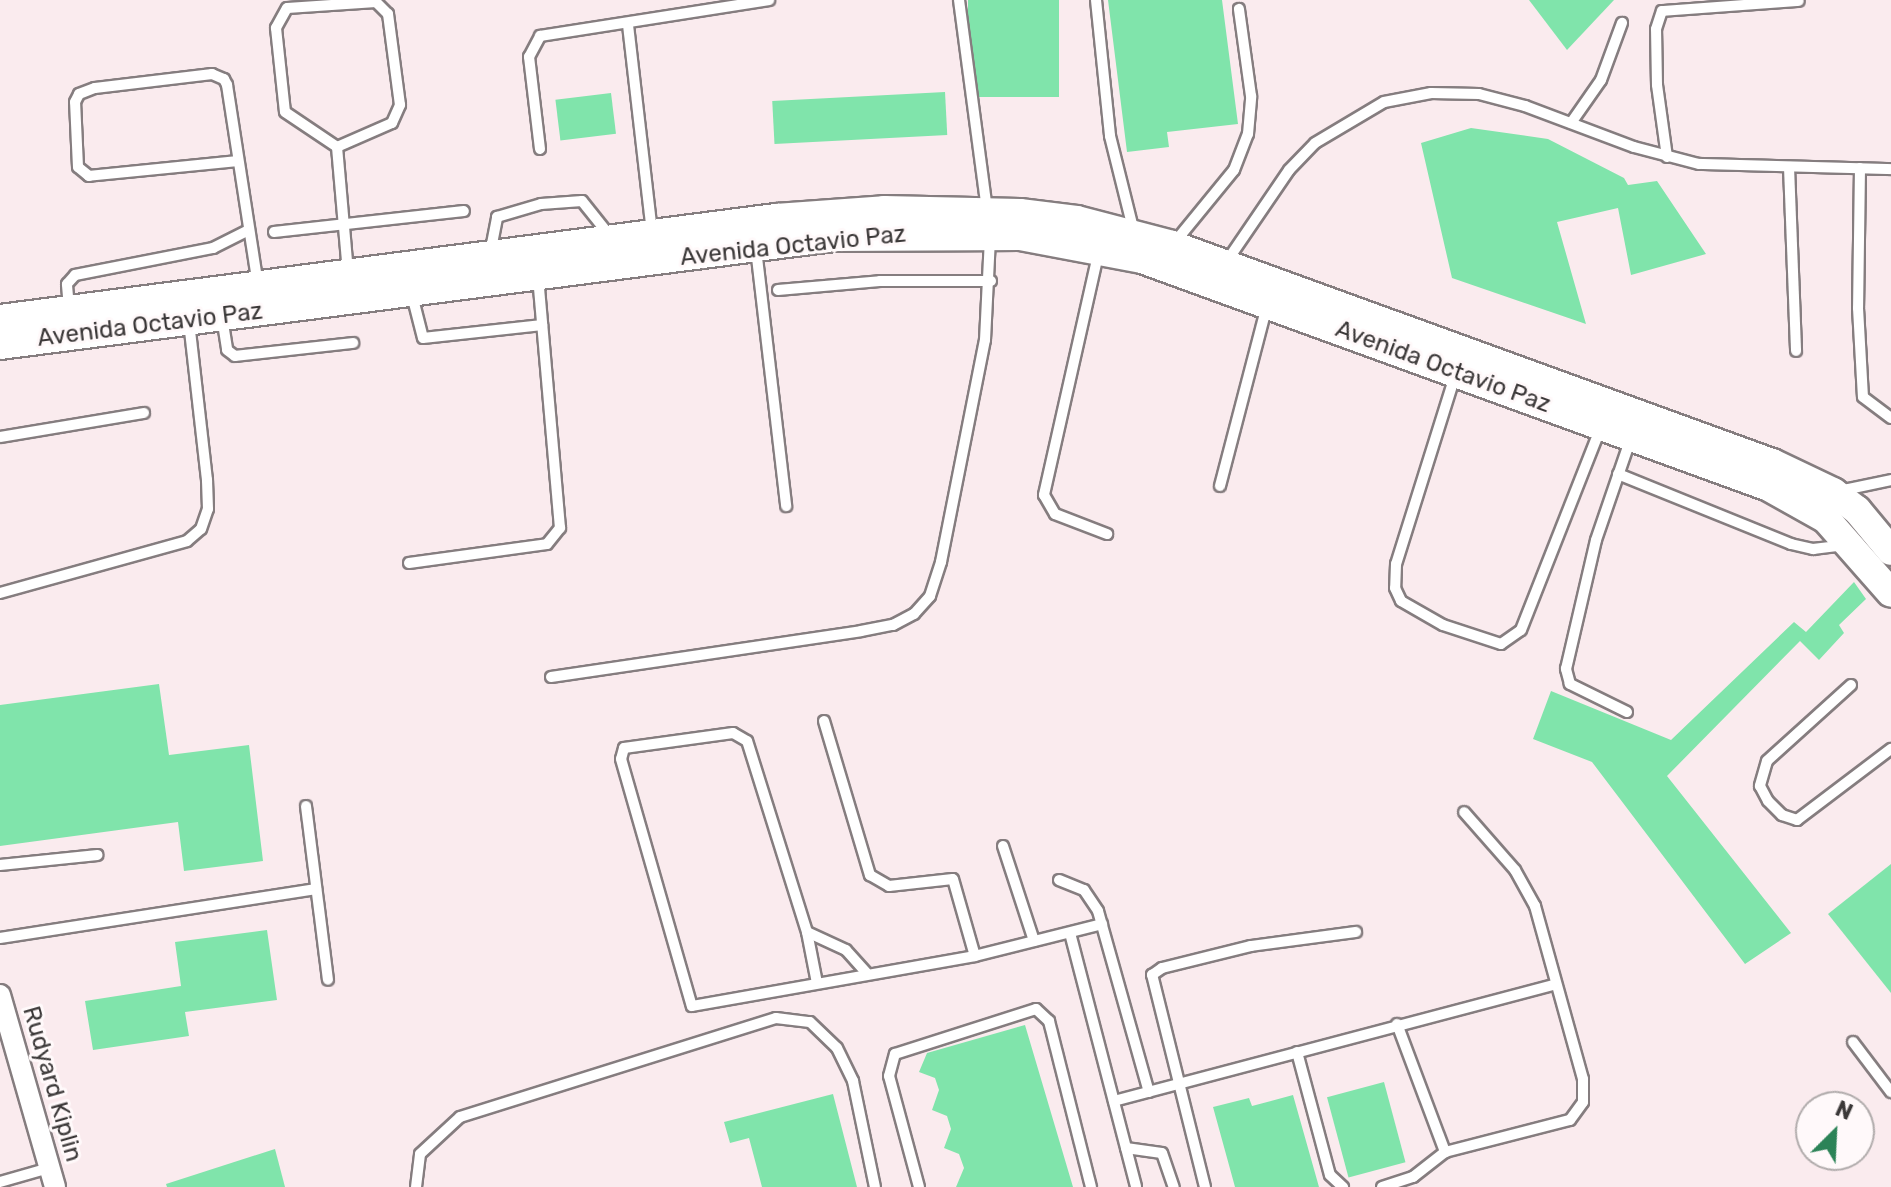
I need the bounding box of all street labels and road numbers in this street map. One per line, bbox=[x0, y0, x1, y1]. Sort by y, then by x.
street label: Avenida Octavio Paz bbox=[679, 220, 907, 272]
street label: Avenida Octavio Paz bbox=[36, 297, 264, 353]
street label: Avenida Octavio Paz bbox=[1332, 315, 1554, 419]
street label: Rudyard Kiplin bbox=[16, 1003, 88, 1165]

